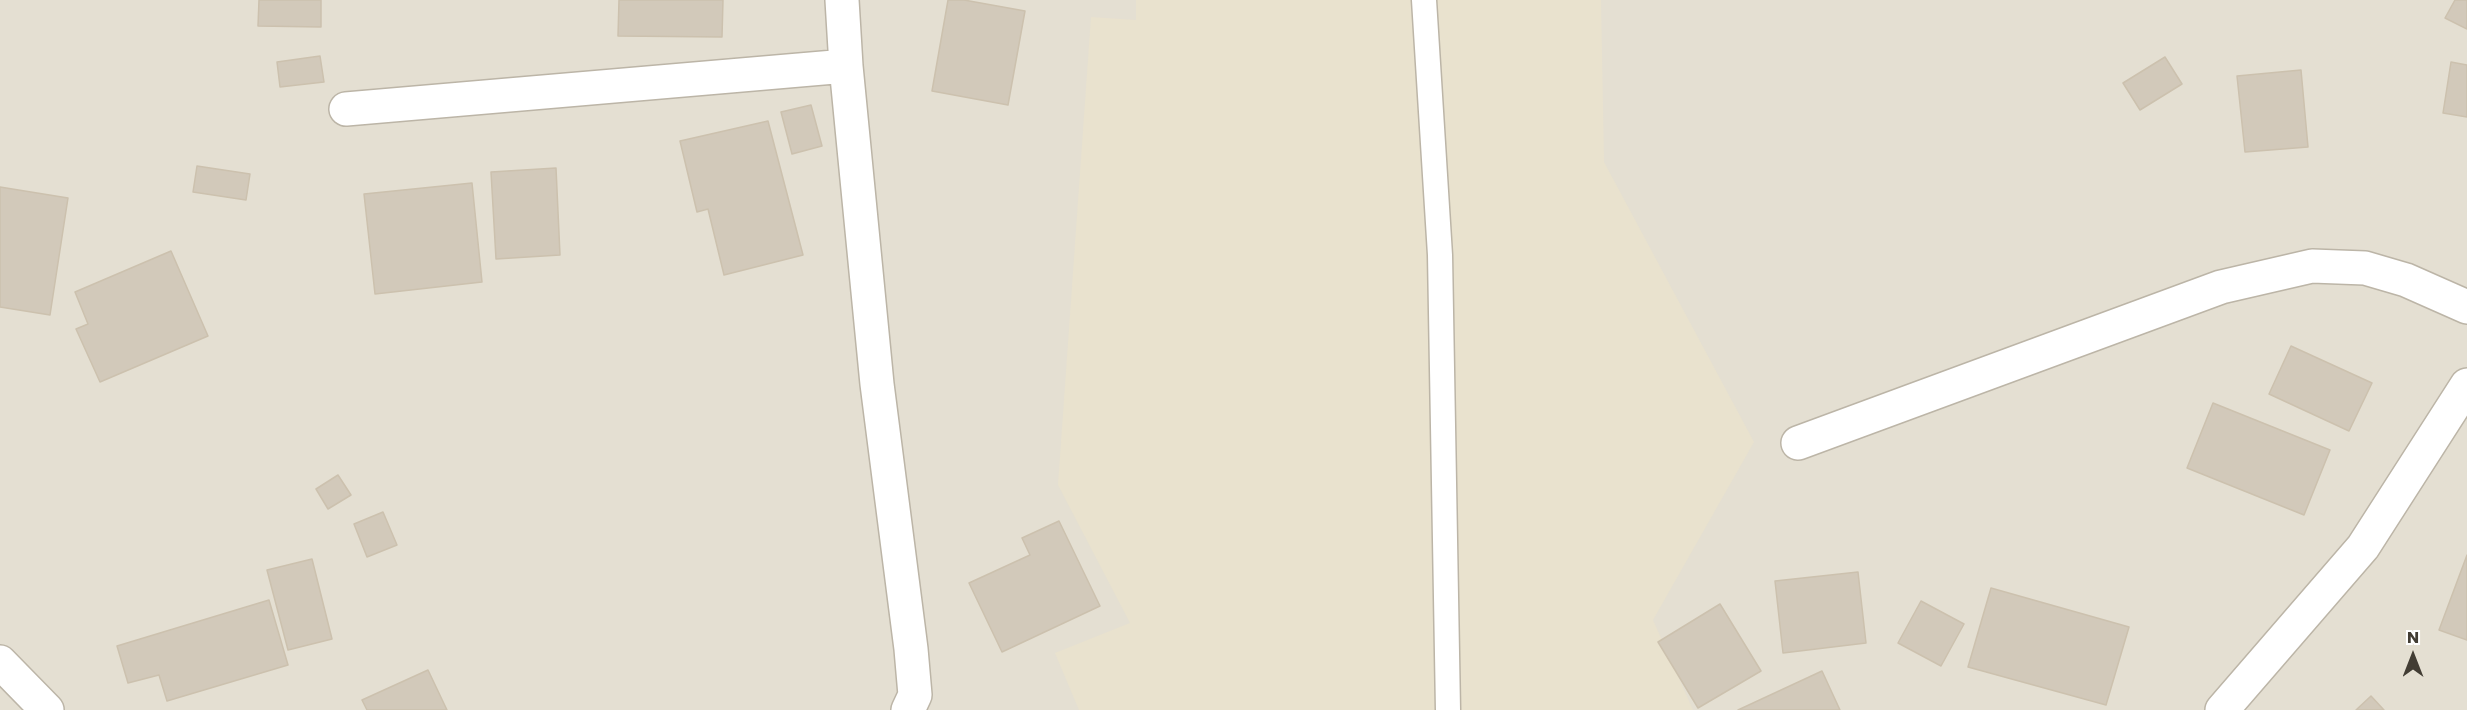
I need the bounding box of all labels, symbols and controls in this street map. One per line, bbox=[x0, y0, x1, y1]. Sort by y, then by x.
north arrow bbox=[2383, 626, 2443, 686]
text: N bbox=[2407, 626, 2419, 649]

